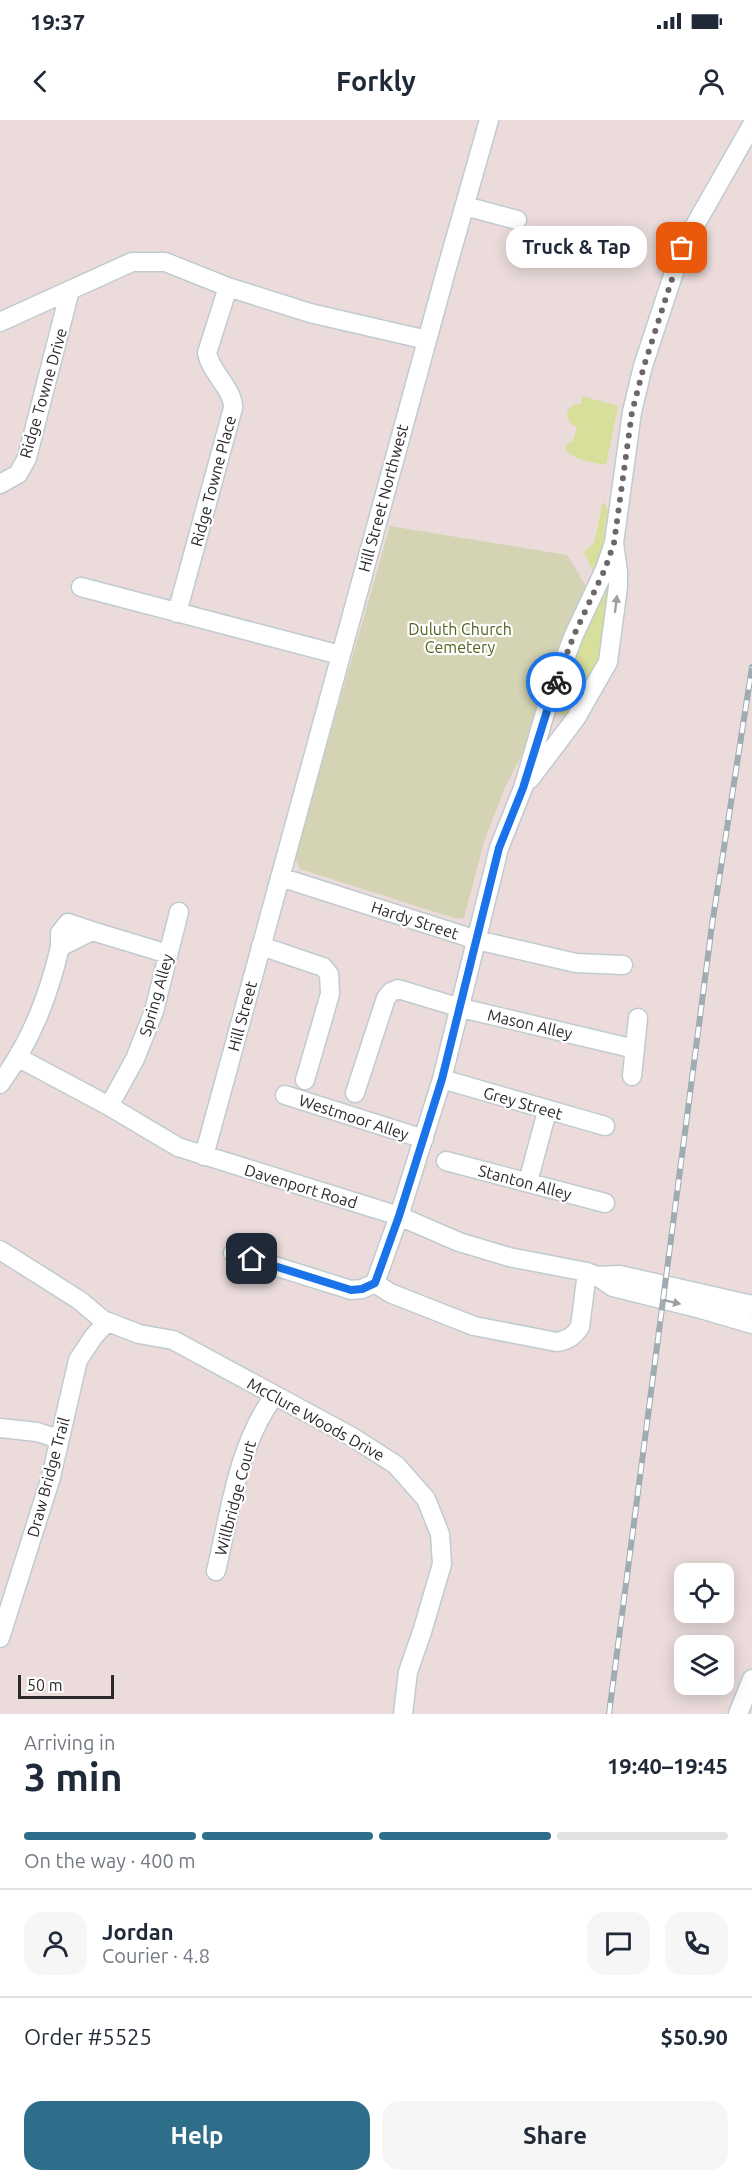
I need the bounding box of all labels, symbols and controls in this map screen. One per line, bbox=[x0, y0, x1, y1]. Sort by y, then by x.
text: 19:37 bbox=[30, 9, 85, 34]
icon: back bbox=[24, 65, 57, 98]
icon: person bbox=[695, 65, 728, 98]
text: Forkly bbox=[336, 66, 416, 96]
pin bbox=[656, 222, 707, 273]
callout: Truck & Tap bbox=[505, 227, 646, 269]
icon: bag bbox=[665, 231, 698, 264]
text: Truck & Tap bbox=[522, 235, 631, 258]
street label: Ridge Towne Drive bbox=[16, 326, 70, 460]
street label: Ridge Towne Place bbox=[187, 414, 239, 548]
street label: Hill Street Northwest bbox=[355, 422, 412, 574]
one-way arrow bbox=[611, 594, 620, 613]
park label: Duluth Church Cemetery bbox=[408, 620, 512, 656]
courier bbox=[526, 652, 586, 712]
icon: bike bbox=[540, 666, 573, 699]
street label: Hardy Street bbox=[369, 897, 462, 943]
street label: Spring Alley bbox=[136, 951, 176, 1038]
street label: Hill Street bbox=[224, 978, 260, 1053]
street label: Mason Alley bbox=[486, 1005, 574, 1043]
street label: Grey Street bbox=[481, 1083, 565, 1123]
street label: Westmoor Alley bbox=[297, 1091, 411, 1143]
street label: Davenport Road bbox=[242, 1160, 360, 1212]
street label: Stanton Alley bbox=[476, 1161, 574, 1203]
pin bbox=[226, 1233, 277, 1284]
icon: home bbox=[235, 1242, 268, 1275]
one-way arrow bbox=[662, 1297, 681, 1307]
street label: McClure Woods Drive bbox=[244, 1374, 388, 1464]
street label: Draw Bridge Trail bbox=[23, 1415, 73, 1539]
street label: Willbridge Court bbox=[211, 1438, 259, 1558]
map controls bbox=[674, 1563, 734, 1695]
button: locate bbox=[674, 1563, 734, 1623]
button: layers bbox=[674, 1635, 734, 1695]
scale bar bbox=[18, 1672, 114, 1700]
text: 50 m bbox=[27, 1676, 63, 1694]
text: Arriving in bbox=[24, 1731, 115, 1754]
text: 19:40–19:45 bbox=[607, 1753, 728, 1778]
text: 3 min bbox=[24, 1755, 123, 1798]
text: On the way · 400 m bbox=[24, 1849, 196, 1872]
button: person bbox=[24, 1912, 87, 1975]
button: chat bbox=[587, 1912, 650, 1975]
button: phone bbox=[665, 1912, 728, 1975]
text: Jordan bbox=[102, 1919, 174, 1944]
text: Courier · 4.8 bbox=[102, 1944, 210, 1967]
text: Order #5525 bbox=[24, 2024, 152, 2049]
text: $50.90 bbox=[661, 2024, 728, 2049]
button: Help bbox=[24, 2101, 370, 2170]
button: Share bbox=[382, 2101, 728, 2170]

